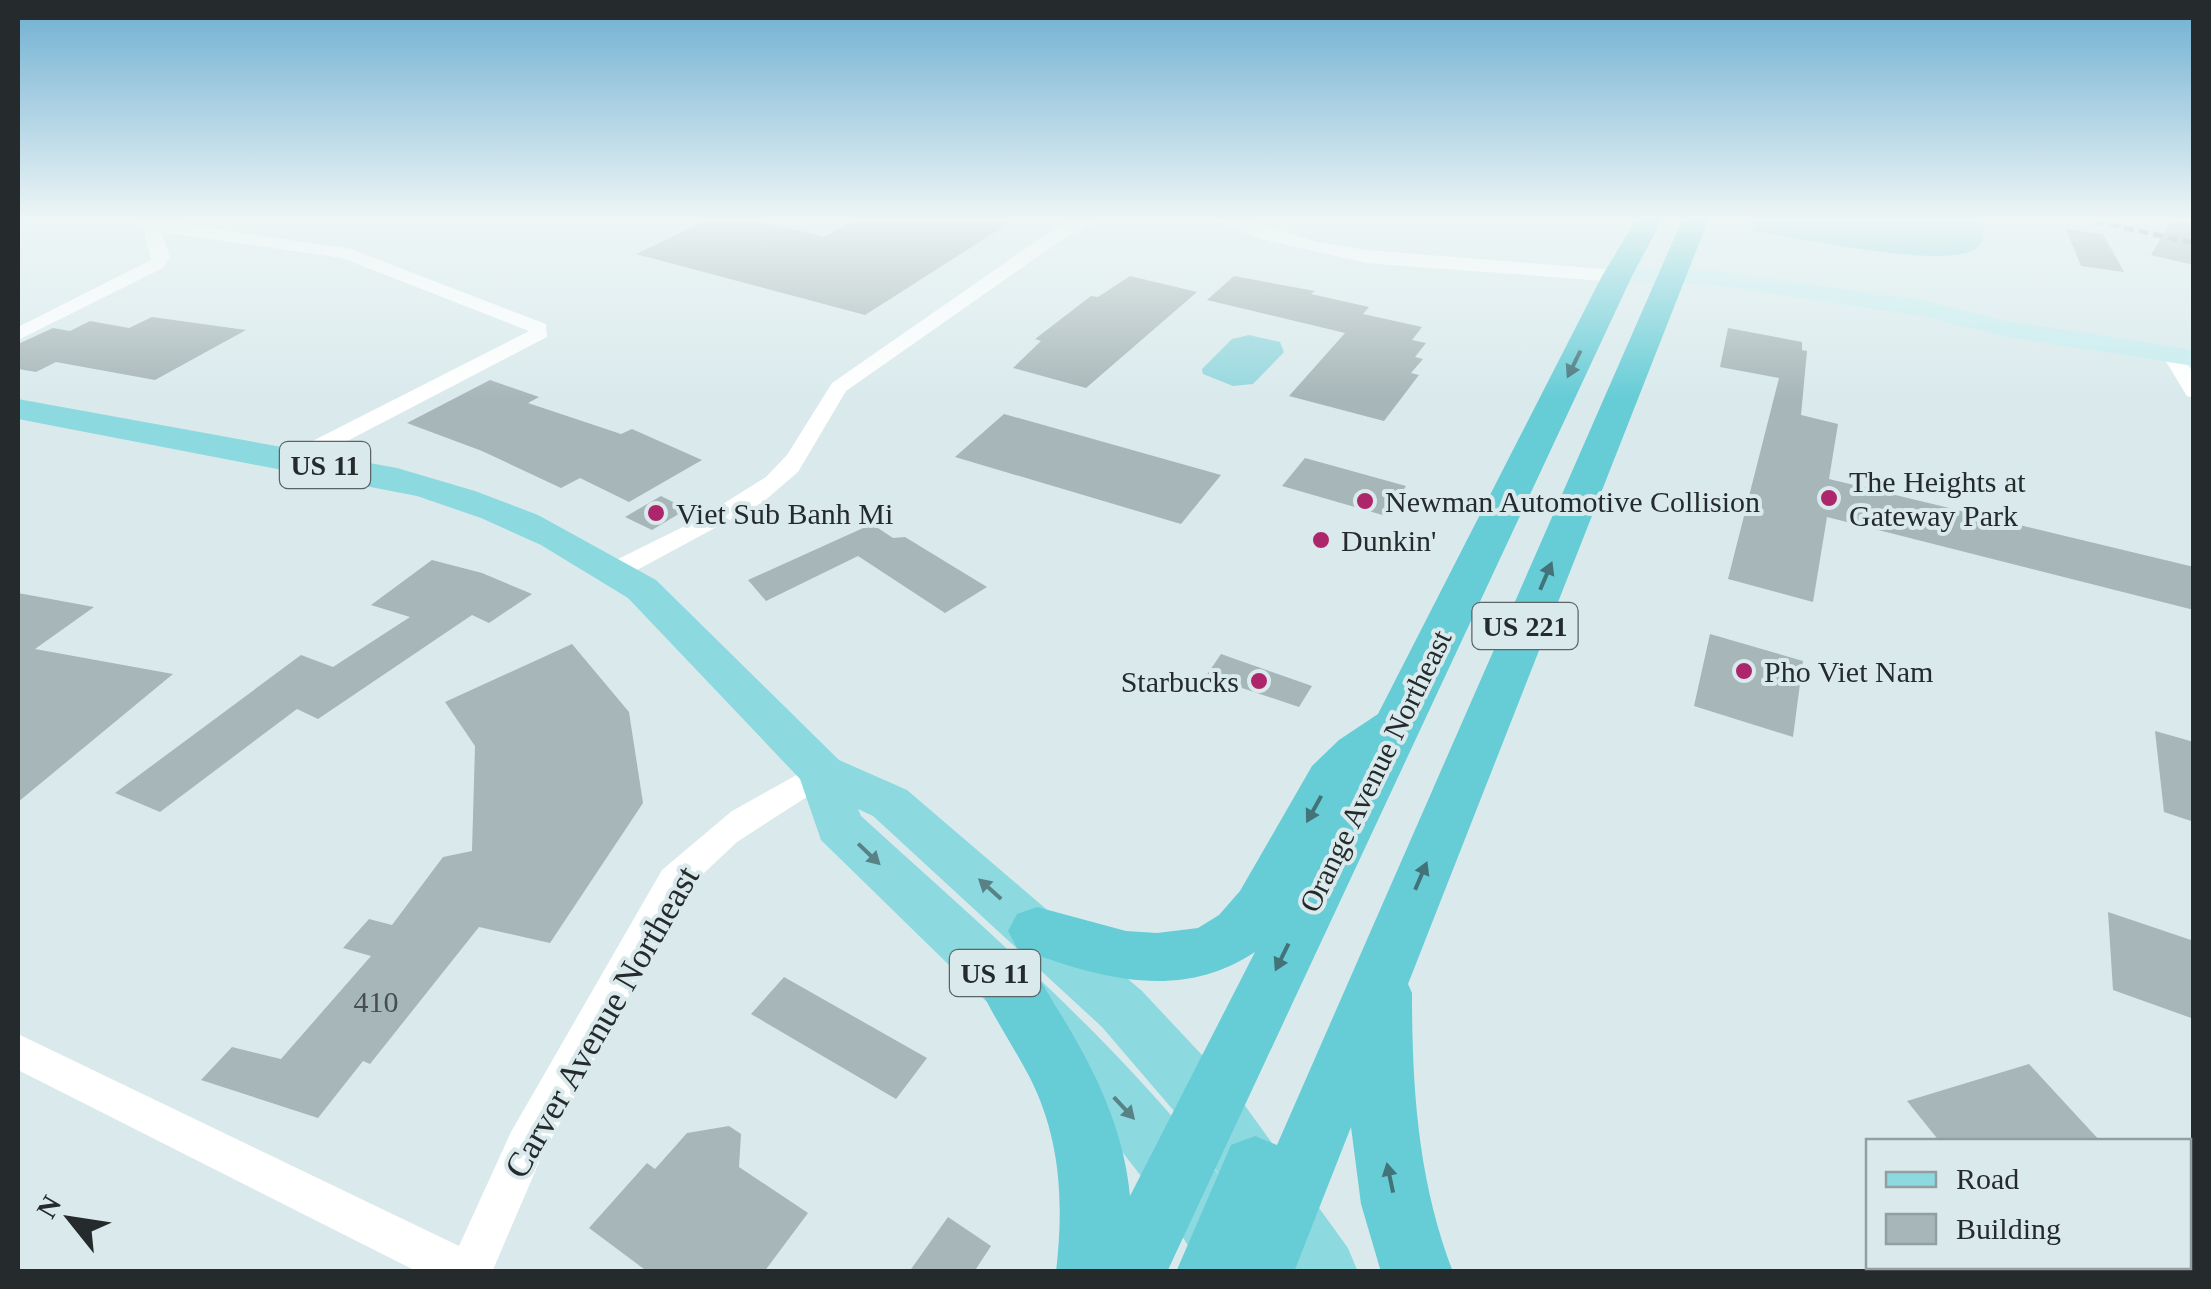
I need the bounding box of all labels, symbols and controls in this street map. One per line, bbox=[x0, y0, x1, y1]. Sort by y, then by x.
one-way arrow bbox=[1566, 350, 1583, 379]
road number: US 11 bbox=[280, 442, 370, 488]
place label: The Heights at Gateway Park bbox=[1849, 465, 2026, 532]
place label: Newman Automotive Collision bbox=[1385, 485, 1760, 518]
marker: The Heights at Gateway Park bbox=[1818, 487, 1840, 509]
marker: Newman Automotive Collision bbox=[1354, 490, 1376, 512]
place label: Viet Sub Banh Mi bbox=[676, 497, 893, 530]
marker: Viet Sub Banh Mi bbox=[645, 502, 667, 524]
place label: Dunkin' bbox=[1341, 524, 1436, 557]
marker: Dunkin' bbox=[1310, 529, 1332, 551]
one-way arrow bbox=[1538, 561, 1554, 591]
road number: US 221 bbox=[1472, 603, 1578, 649]
street label: Orange Avenue Northeast bbox=[1292, 624, 1458, 917]
place label: Pho Viet Nam bbox=[1764, 655, 1933, 688]
marker: Pho Viet Nam bbox=[1733, 660, 1755, 682]
place label: Starbucks bbox=[1121, 665, 1239, 698]
marker: Starbucks bbox=[1248, 670, 1270, 692]
one-way arrow bbox=[1305, 795, 1323, 823]
one-way arrow bbox=[857, 842, 881, 865]
street label: Carver Avenue Northeast bbox=[497, 859, 707, 1185]
one-way arrow bbox=[1413, 861, 1429, 891]
one-way arrow bbox=[978, 879, 1003, 901]
one-way arrow bbox=[1274, 943, 1291, 972]
road number: US 11 bbox=[950, 950, 1040, 996]
house number: 410 bbox=[354, 985, 399, 1018]
one-way arrow bbox=[1113, 1095, 1136, 1119]
legend bbox=[1866, 1139, 2191, 1269]
one-way arrow bbox=[1381, 1162, 1397, 1193]
text: Road bbox=[1956, 1162, 2019, 1195]
north arrow bbox=[20, 1169, 120, 1269]
text: N bbox=[30, 1190, 67, 1223]
text: Building bbox=[1956, 1212, 2061, 1245]

